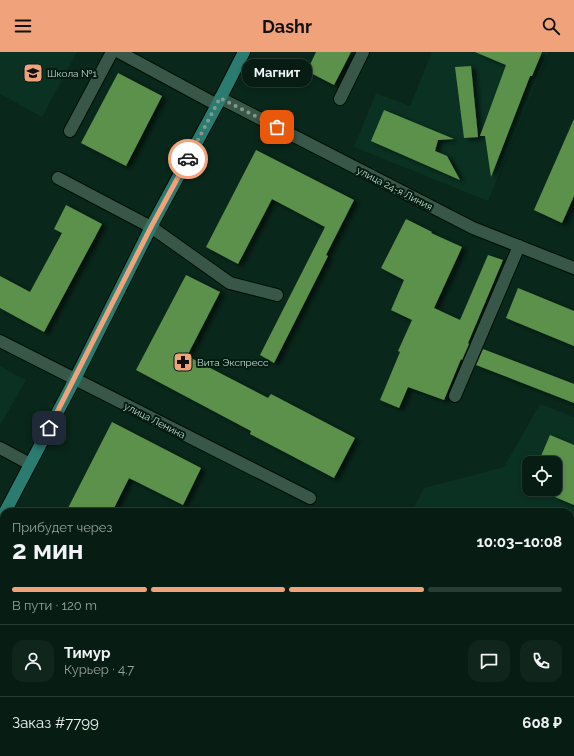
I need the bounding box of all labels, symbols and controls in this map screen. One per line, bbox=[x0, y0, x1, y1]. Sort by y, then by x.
icon: menu bbox=[12, 15, 34, 37]
icon: search bbox=[540, 15, 562, 37]
text: Dashr bbox=[262, 16, 312, 37]
callout: Магнит bbox=[242, 59, 312, 87]
school or university icon: Школа №1 bbox=[22, 62, 44, 84]
text: Магнит bbox=[254, 65, 300, 80]
place label: Школа №1 bbox=[47, 68, 97, 79]
pin bbox=[260, 110, 294, 144]
icon: bag bbox=[266, 116, 288, 138]
courier bbox=[168, 139, 208, 179]
icon: car bbox=[177, 148, 199, 170]
street label: улица 24-я Линия bbox=[355, 165, 435, 212]
pharmacy icon: Вита Экспресс bbox=[172, 351, 194, 373]
place label: Вита Экспресс bbox=[197, 357, 269, 368]
street label: улица Ленина bbox=[122, 400, 187, 441]
pin bbox=[32, 411, 66, 445]
icon: home bbox=[38, 417, 60, 439]
map controls bbox=[522, 456, 562, 496]
button: locate bbox=[522, 456, 562, 496]
text: Прибудет через bbox=[12, 520, 112, 535]
text: 10:03–10:08 bbox=[476, 533, 562, 551]
text: 2 мин bbox=[12, 535, 84, 565]
text: В пути · 120 m bbox=[12, 598, 97, 613]
button: person bbox=[12, 640, 54, 682]
button: chat bbox=[468, 640, 510, 682]
button: phone bbox=[520, 640, 562, 682]
text: Тимур bbox=[64, 644, 110, 662]
text: Курьер · 4.7 bbox=[64, 662, 134, 677]
text: Заказ #7799 bbox=[12, 714, 99, 732]
text: 608 ₽ bbox=[522, 714, 562, 732]

